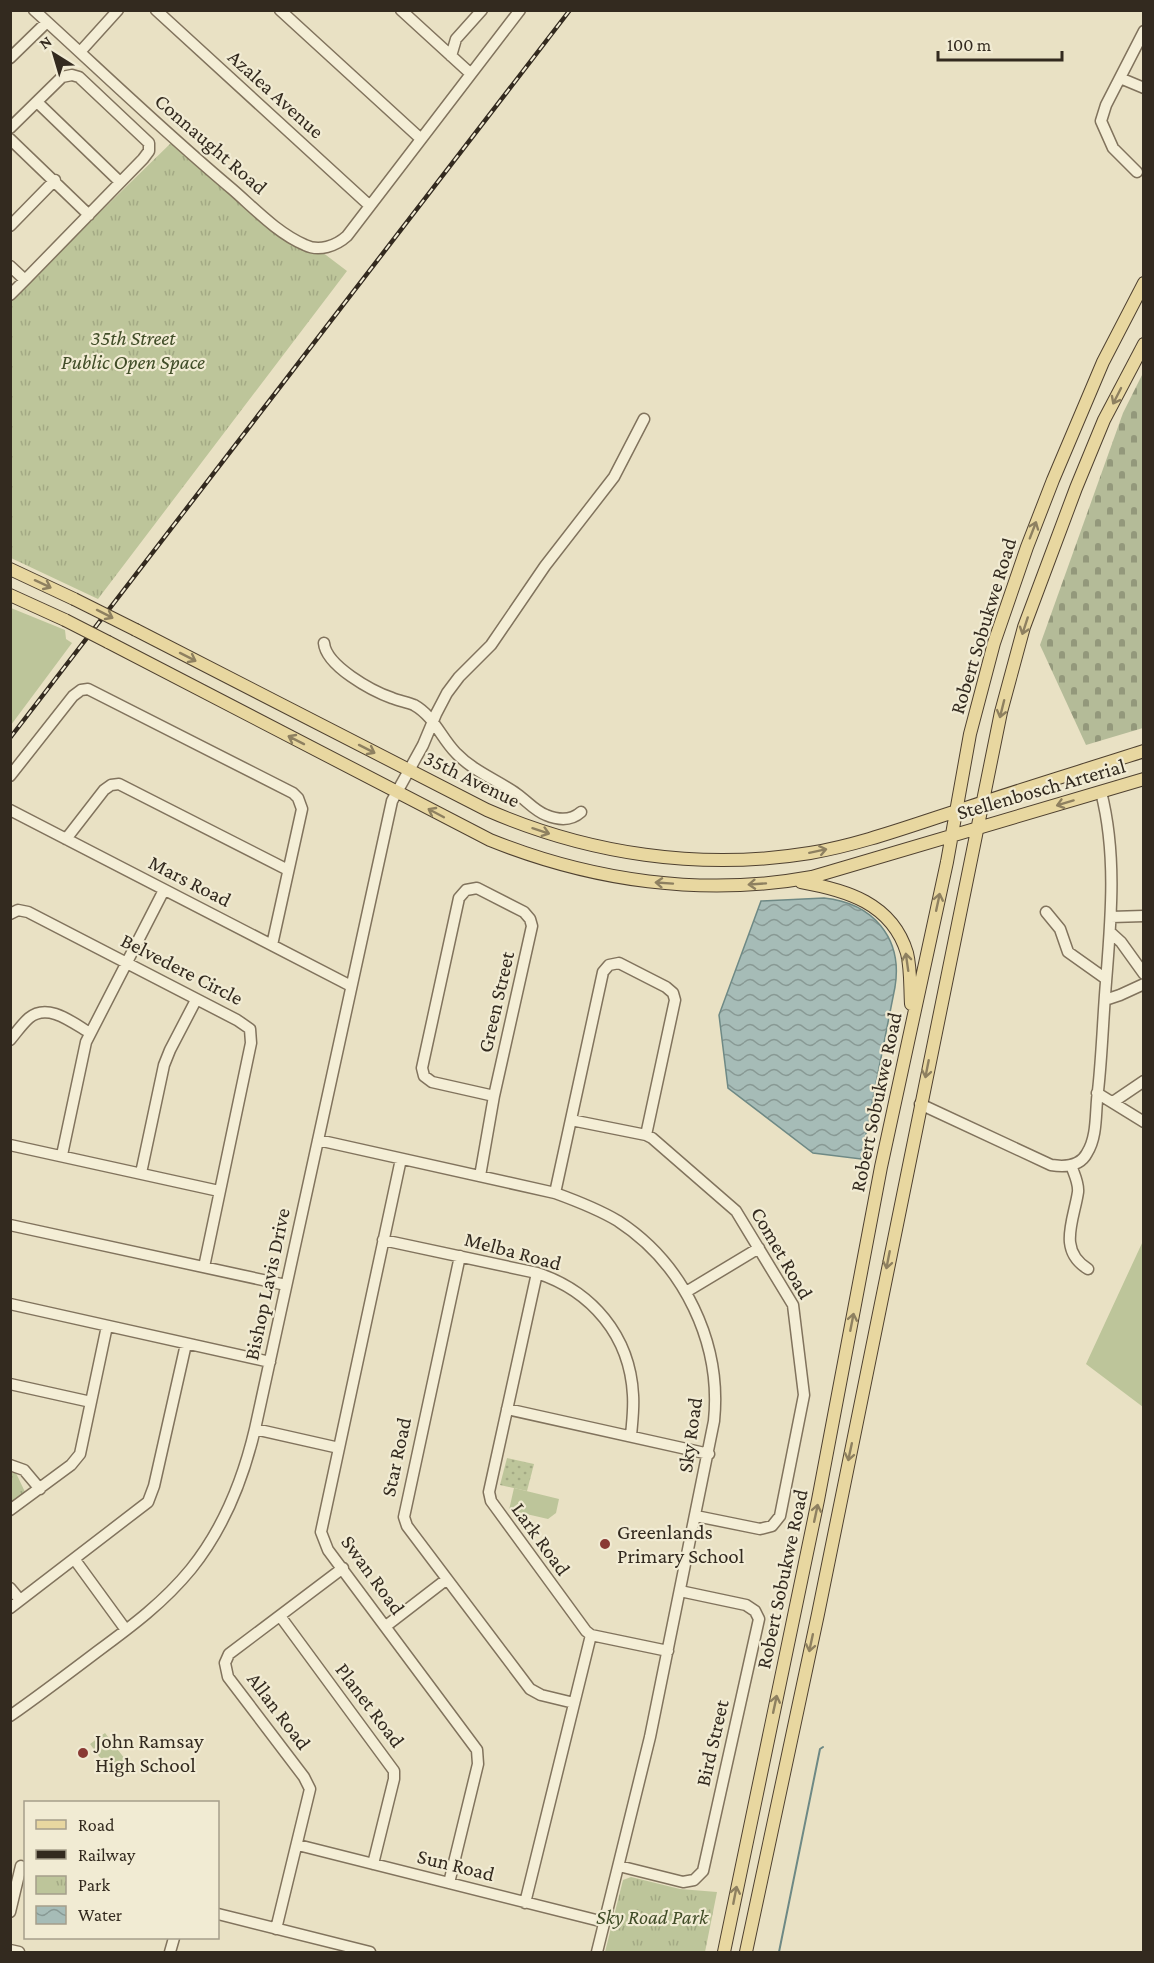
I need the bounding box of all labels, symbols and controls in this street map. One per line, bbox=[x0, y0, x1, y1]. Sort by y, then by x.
north arrow bbox=[24, 24, 84, 84]
scale bar bbox=[938, 24, 1062, 62]
text: N bbox=[36, 32, 55, 52]
text: 100 m bbox=[947, 35, 992, 55]
street label: Azalea Avenue bbox=[223, 45, 329, 143]
street label: Connaught Road bbox=[150, 89, 272, 199]
park label: 35th Street Public Open Space bbox=[61, 326, 205, 374]
one-way arrow bbox=[1111, 386, 1122, 404]
one-way arrow bbox=[1029, 522, 1040, 540]
street label: Robert Sobukwe Road bbox=[945, 535, 1021, 717]
one-way arrow bbox=[33, 578, 51, 590]
one-way arrow bbox=[96, 609, 114, 621]
one-way arrow bbox=[1018, 616, 1029, 635]
one-way arrow bbox=[179, 652, 197, 663]
one-way arrow bbox=[996, 699, 1008, 718]
one-way arrow bbox=[288, 733, 306, 745]
one-way arrow bbox=[357, 744, 375, 756]
street label: 35th Avenue bbox=[420, 745, 524, 813]
street label: Stellenbosch Arterial bbox=[954, 753, 1128, 825]
one-way arrow bbox=[1056, 798, 1075, 809]
one-way arrow bbox=[428, 807, 446, 818]
one-way arrow bbox=[531, 826, 550, 837]
one-way arrow bbox=[808, 845, 827, 856]
street label: Mars Road bbox=[145, 850, 235, 912]
one-way arrow bbox=[655, 877, 674, 888]
one-way arrow bbox=[748, 878, 768, 889]
one-way arrow bbox=[933, 892, 944, 912]
street label: Belvedere Circle bbox=[117, 928, 247, 1010]
street label: Green Street bbox=[473, 948, 520, 1055]
one-way arrow bbox=[902, 953, 913, 972]
street label: Robert Sobukwe Road bbox=[845, 1010, 907, 1194]
one-way arrow bbox=[921, 1059, 932, 1079]
street label: Comet Road bbox=[746, 1203, 818, 1303]
street label: Bishop Lavis Drive bbox=[239, 1206, 295, 1362]
street label: Melba Road bbox=[462, 1227, 564, 1275]
one-way arrow bbox=[882, 1250, 893, 1270]
one-way arrow bbox=[847, 1313, 858, 1332]
street label: Sky Road bbox=[673, 1396, 707, 1474]
street label: Star Road bbox=[376, 1415, 416, 1499]
one-way arrow bbox=[844, 1441, 855, 1461]
street label: Robert Sobukwe Road bbox=[751, 1487, 813, 1671]
street label: Lark Road bbox=[507, 1498, 575, 1580]
one-way arrow bbox=[811, 1504, 822, 1524]
place label: Greenlands Primary School bbox=[617, 1520, 744, 1568]
street label: Swan Road bbox=[336, 1531, 410, 1619]
marker: Greenlands Primary School bbox=[598, 1537, 612, 1551]
one-way arrow bbox=[805, 1633, 817, 1652]
street label: Planet Road bbox=[330, 1658, 410, 1752]
street label: Allan Road bbox=[242, 1668, 316, 1754]
one-way arrow bbox=[770, 1695, 781, 1715]
street label: Bird Street bbox=[690, 1696, 734, 1789]
place label: John Ramsay High School bbox=[93, 1729, 204, 1777]
marker: John Ramsay High School bbox=[76, 1746, 90, 1760]
legend bbox=[24, 1801, 219, 1939]
text: Road bbox=[78, 1815, 115, 1835]
street label: Sun Road bbox=[415, 1844, 497, 1886]
text: Railway bbox=[78, 1845, 136, 1865]
text: Park bbox=[78, 1875, 110, 1895]
one-way arrow bbox=[730, 1886, 741, 1905]
text: Water bbox=[78, 1905, 123, 1925]
park label: Sky Road Park bbox=[596, 1905, 709, 1929]

